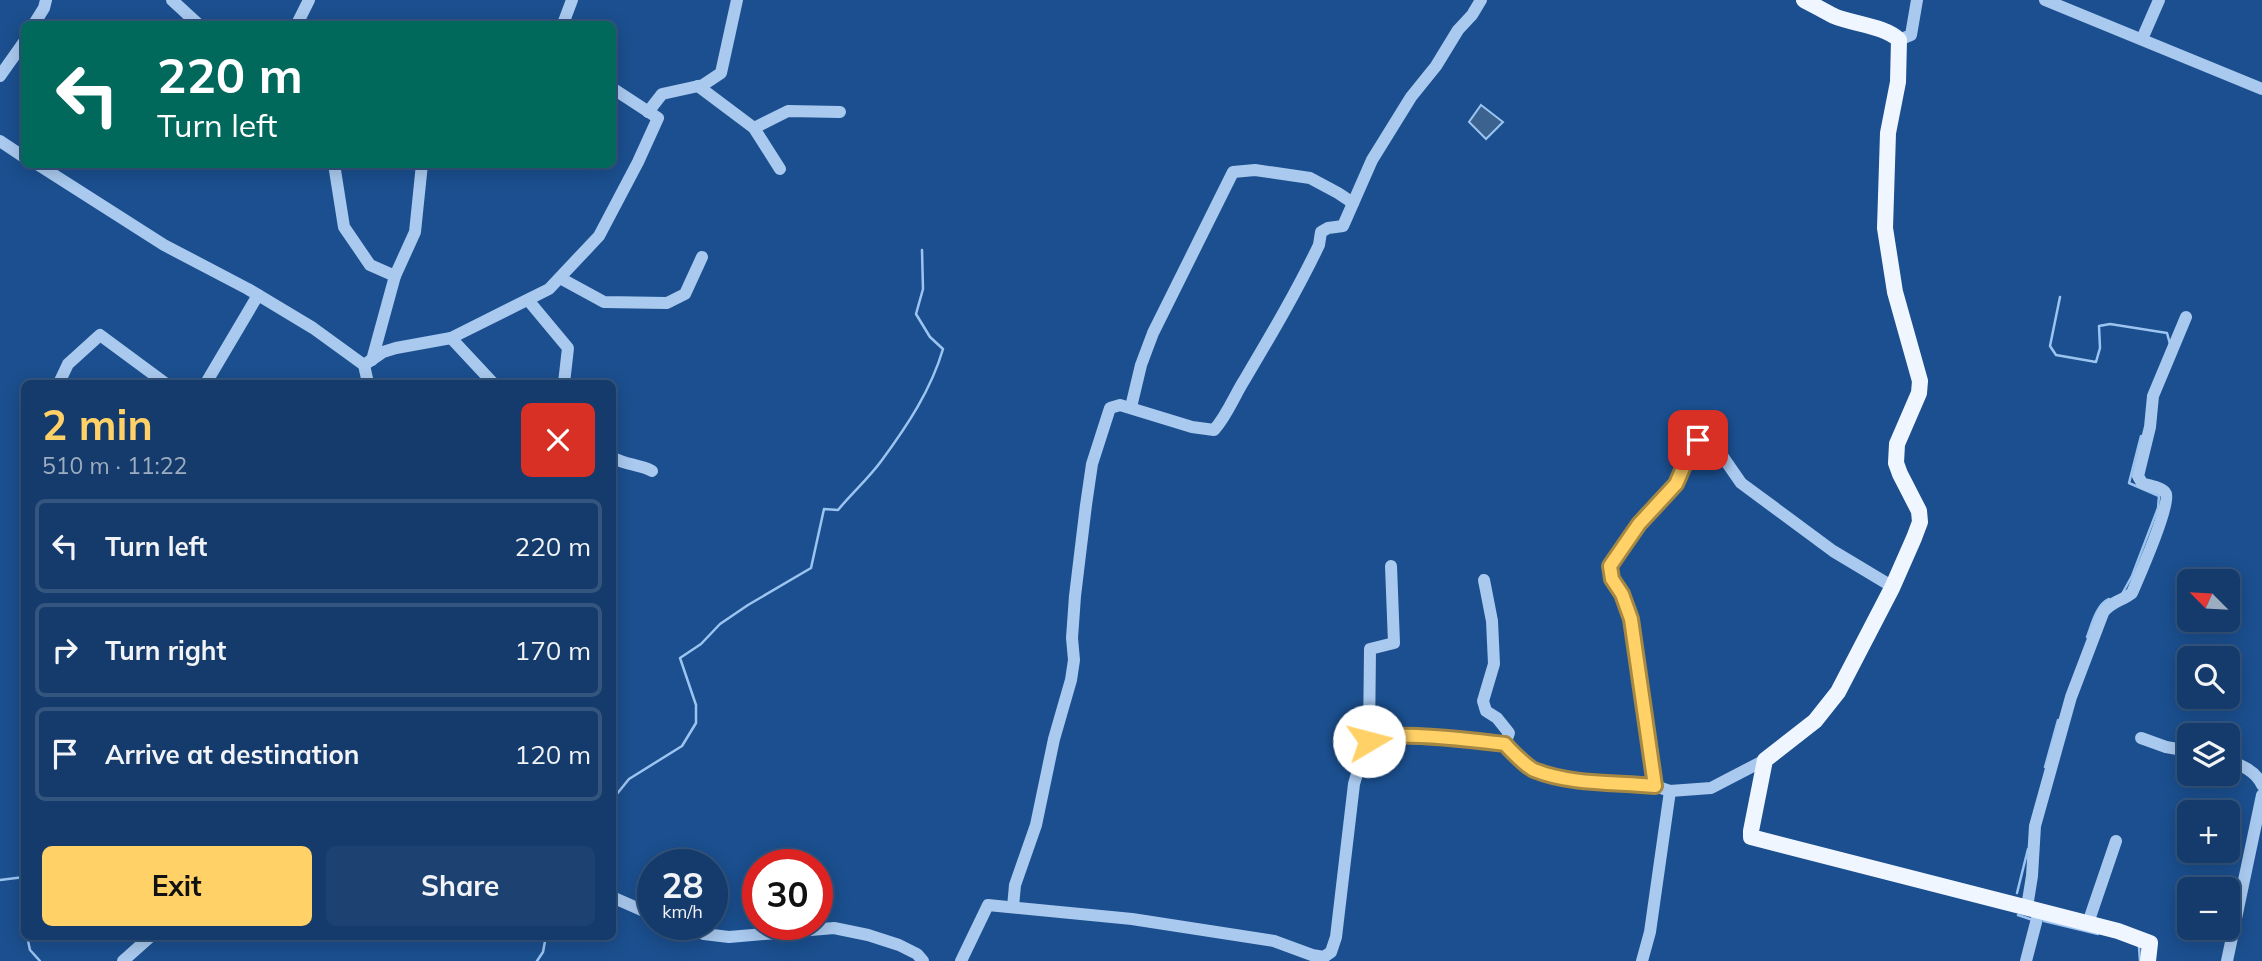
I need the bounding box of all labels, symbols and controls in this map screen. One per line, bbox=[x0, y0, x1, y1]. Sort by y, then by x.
text: 220 m bbox=[157, 44, 303, 105]
icon: left bbox=[42, 49, 133, 140]
text: Turn left bbox=[157, 105, 277, 145]
text: 2 min bbox=[42, 398, 153, 451]
button: close bbox=[521, 403, 595, 477]
pin bbox=[1668, 410, 1728, 470]
icon: arrive bbox=[1679, 421, 1717, 459]
text: 510 m · 11:22 bbox=[42, 451, 187, 480]
icon: left bbox=[46, 527, 84, 565]
text: Turn left bbox=[105, 530, 207, 563]
text: 220 m bbox=[515, 530, 591, 563]
north arrow bbox=[2177, 569, 2240, 632]
map controls bbox=[2177, 569, 2240, 940]
icon: right bbox=[46, 631, 84, 669]
text: Turn right bbox=[105, 634, 226, 667]
text: 170 m bbox=[515, 634, 591, 667]
button: search bbox=[2177, 646, 2240, 709]
position arrow bbox=[1332, 704, 1406, 778]
button: layers bbox=[2177, 723, 2240, 786]
icon: arrive bbox=[46, 735, 84, 773]
text: Arrive at destination bbox=[105, 738, 360, 771]
text: 120 m bbox=[515, 738, 591, 771]
button: + bbox=[2177, 800, 2240, 863]
button: Exit bbox=[42, 846, 312, 926]
button: Share bbox=[326, 846, 595, 926]
speed limit sign: 30 bbox=[742, 849, 833, 940]
text: 28 bbox=[661, 863, 704, 907]
button: − bbox=[2177, 877, 2240, 940]
text: km/h bbox=[662, 900, 703, 923]

